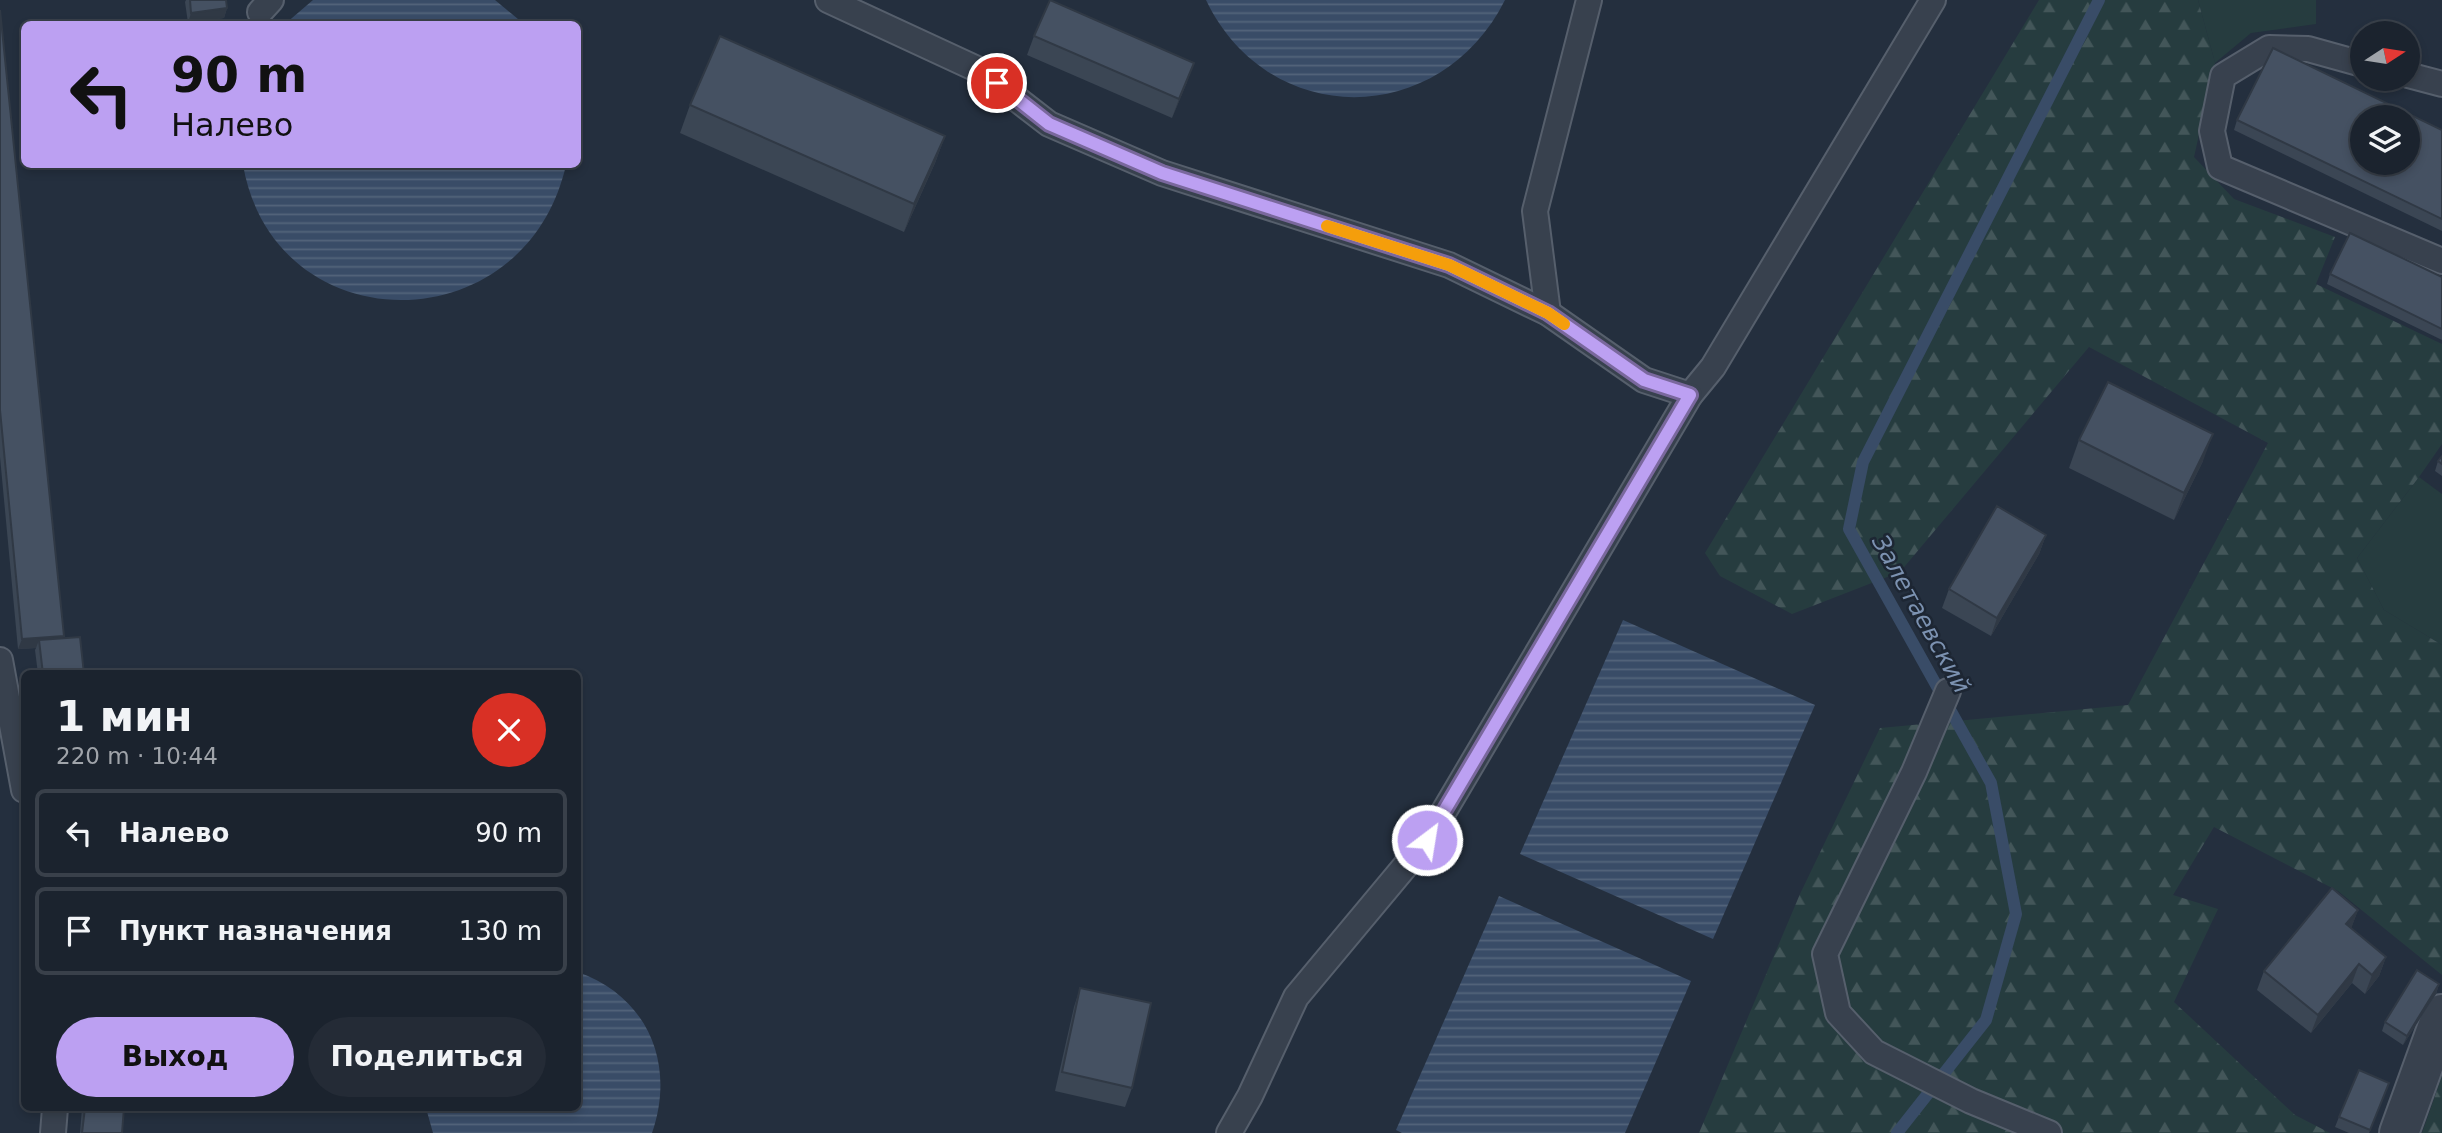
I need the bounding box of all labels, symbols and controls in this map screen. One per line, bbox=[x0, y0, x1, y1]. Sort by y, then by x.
north arrow bbox=[2350, 21, 2420, 91]
map controls bbox=[2350, 21, 2420, 175]
text: 90 m bbox=[171, 47, 307, 104]
icon: left bbox=[56, 49, 147, 140]
pin bbox=[967, 53, 1027, 113]
icon: arrive bbox=[978, 64, 1016, 102]
button: layers bbox=[2350, 105, 2420, 175]
text: Налево bbox=[171, 106, 293, 144]
water label: Залетаевский bbox=[1866, 530, 1976, 698]
text: 1 мин bbox=[56, 692, 193, 741]
button: close bbox=[472, 693, 546, 767]
text: 220 m · 10:44 bbox=[56, 743, 218, 769]
position arrow bbox=[1390, 803, 1464, 877]
icon: left bbox=[60, 814, 98, 852]
text: Налево bbox=[119, 818, 229, 848]
text: 90 m bbox=[475, 818, 542, 848]
icon: arrive bbox=[60, 912, 98, 950]
text: Пункт назначения bbox=[119, 916, 392, 946]
text: 130 m bbox=[459, 916, 542, 946]
button: Выход bbox=[56, 1017, 294, 1097]
button: Поделиться bbox=[308, 1017, 546, 1097]

